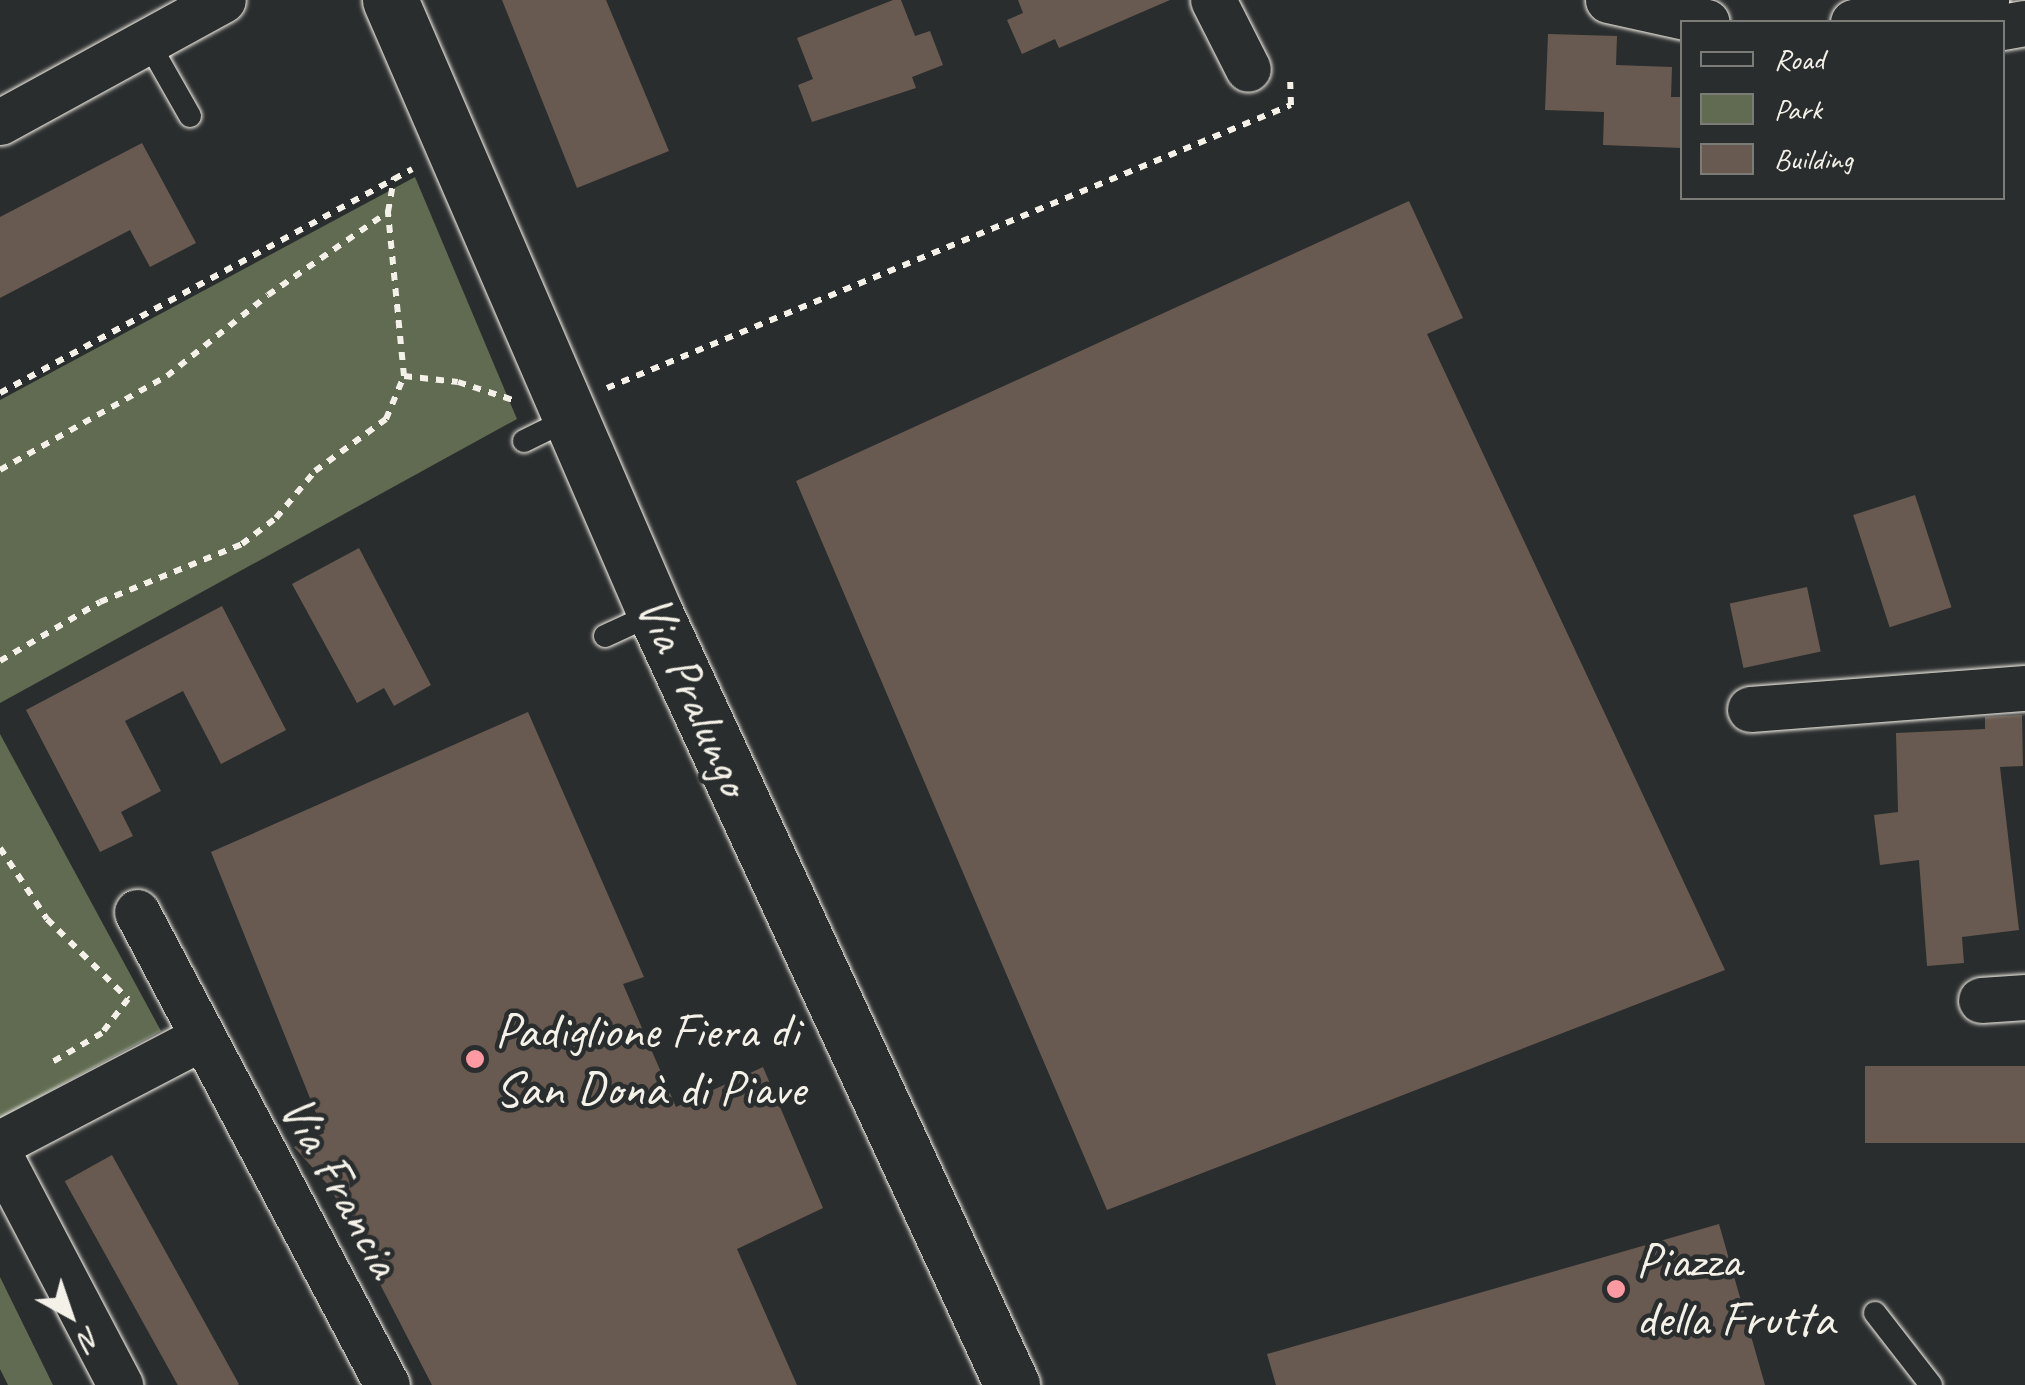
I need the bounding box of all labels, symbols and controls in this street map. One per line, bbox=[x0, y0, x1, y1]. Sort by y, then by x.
legend bbox=[1680, 20, 2005, 200]
text: Road bbox=[1774, 40, 1824, 78]
text: Park bbox=[1774, 90, 1822, 128]
text: Building bbox=[1774, 140, 1853, 178]
street label: Via Pralungo bbox=[623, 585, 765, 805]
place label: Padiglione Fiera di San Donà di Piave bbox=[495, 1000, 806, 1118]
marker: Padiglione Fiera di San Donà di Piave bbox=[464, 1048, 486, 1070]
street label: Via Francia bbox=[267, 1085, 415, 1287]
place label: Piazza della Frutta bbox=[1636, 1230, 1833, 1348]
north arrow bbox=[20, 1265, 120, 1365]
marker: Piazza della Frutta bbox=[1605, 1278, 1627, 1300]
text: N bbox=[72, 1319, 107, 1357]

